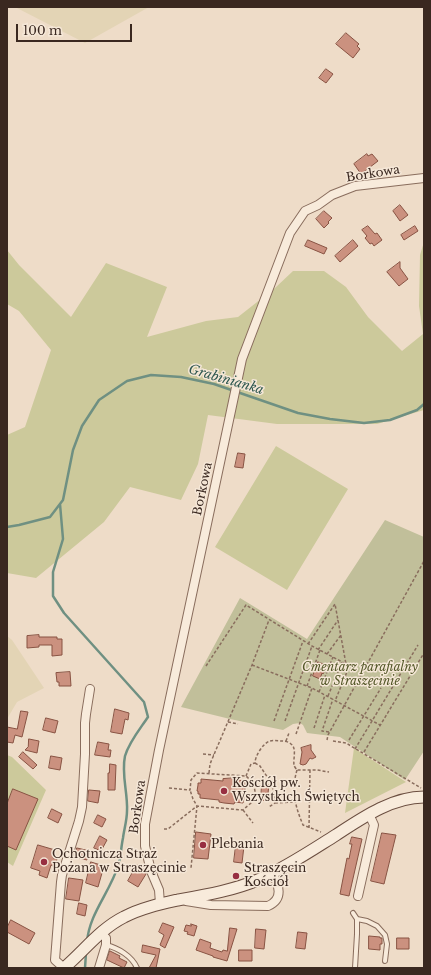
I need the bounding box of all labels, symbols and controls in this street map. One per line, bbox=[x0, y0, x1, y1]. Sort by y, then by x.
scale bar bbox=[18, 16, 134, 42]
text: 100 m bbox=[23, 23, 62, 38]
street label: Borkowa bbox=[345, 163, 401, 185]
water label: Grabinianka bbox=[187, 362, 265, 398]
street label: Borkowa bbox=[190, 461, 216, 517]
park label: Cmentarz parafialny w Straszęcinie bbox=[302, 661, 418, 689]
place label: Kościół pw. Wszystkich Świętych bbox=[232, 777, 360, 805]
street label: Borkowa bbox=[127, 779, 149, 835]
marker: Kościół pw. Wszystkich Świętych bbox=[219, 786, 229, 796]
place label: Plebania bbox=[211, 838, 264, 852]
marker: Plebania bbox=[198, 840, 208, 850]
place label: Ochotnicza Straż Pożana w Straszęcinie bbox=[52, 848, 186, 876]
marker: Ochotnicza Straż Pożana w Straszęcinie bbox=[39, 857, 49, 867]
place label: Straszęcin Kościół bbox=[244, 862, 306, 890]
marker: Straszęcin Kościół bbox=[231, 871, 241, 881]

